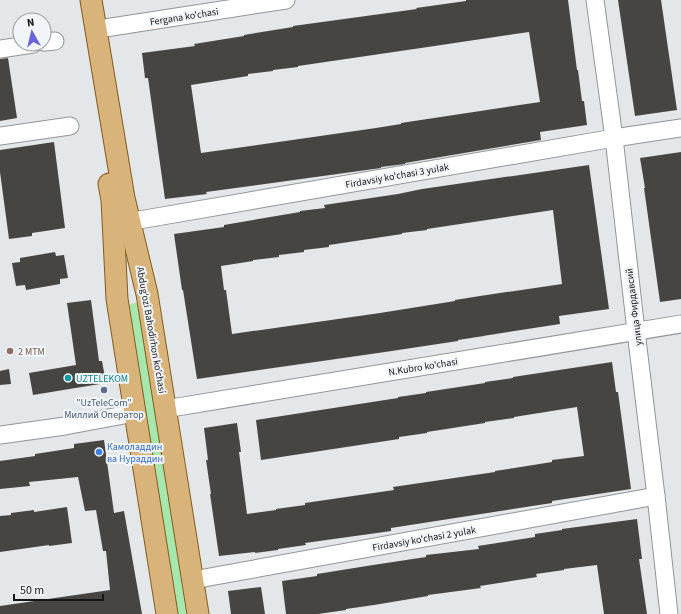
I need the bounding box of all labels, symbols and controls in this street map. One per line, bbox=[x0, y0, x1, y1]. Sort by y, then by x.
street label: Fergana ko'chasi bbox=[149, 5, 220, 29]
north arrow bbox=[12, 12, 52, 52]
text: N bbox=[26, 15, 35, 31]
street label: Firdavsiy ko'chasi 3 yulak bbox=[344, 160, 450, 192]
street label: Abdug’ozi Bahodirhon ko’chasi bbox=[133, 266, 169, 395]
street label: улица Фирдавсий bbox=[622, 267, 646, 346]
place label: 2 MTM bbox=[18, 345, 45, 359]
marker: 2 MTM bbox=[5, 346, 15, 356]
street label: N.Kubro ko'chasi bbox=[387, 355, 459, 379]
place label: UZTELEKOM bbox=[76, 372, 128, 386]
marker: UZTELEKOM bbox=[63, 373, 73, 383]
marker: "UzTeleCom" Миллий Оператор bbox=[99, 385, 109, 395]
place label: "UzTeleCom" Миллий Оператор bbox=[64, 396, 144, 422]
place label: Камоладдин ва Нураддин bbox=[107, 440, 163, 466]
marker: Камоладдин ва Нураддин bbox=[94, 447, 104, 457]
street label: Firdavsiy ko'chasi 2 yulak bbox=[371, 523, 477, 555]
scale bar bbox=[14, 576, 103, 602]
text: 50 m bbox=[20, 582, 44, 599]

